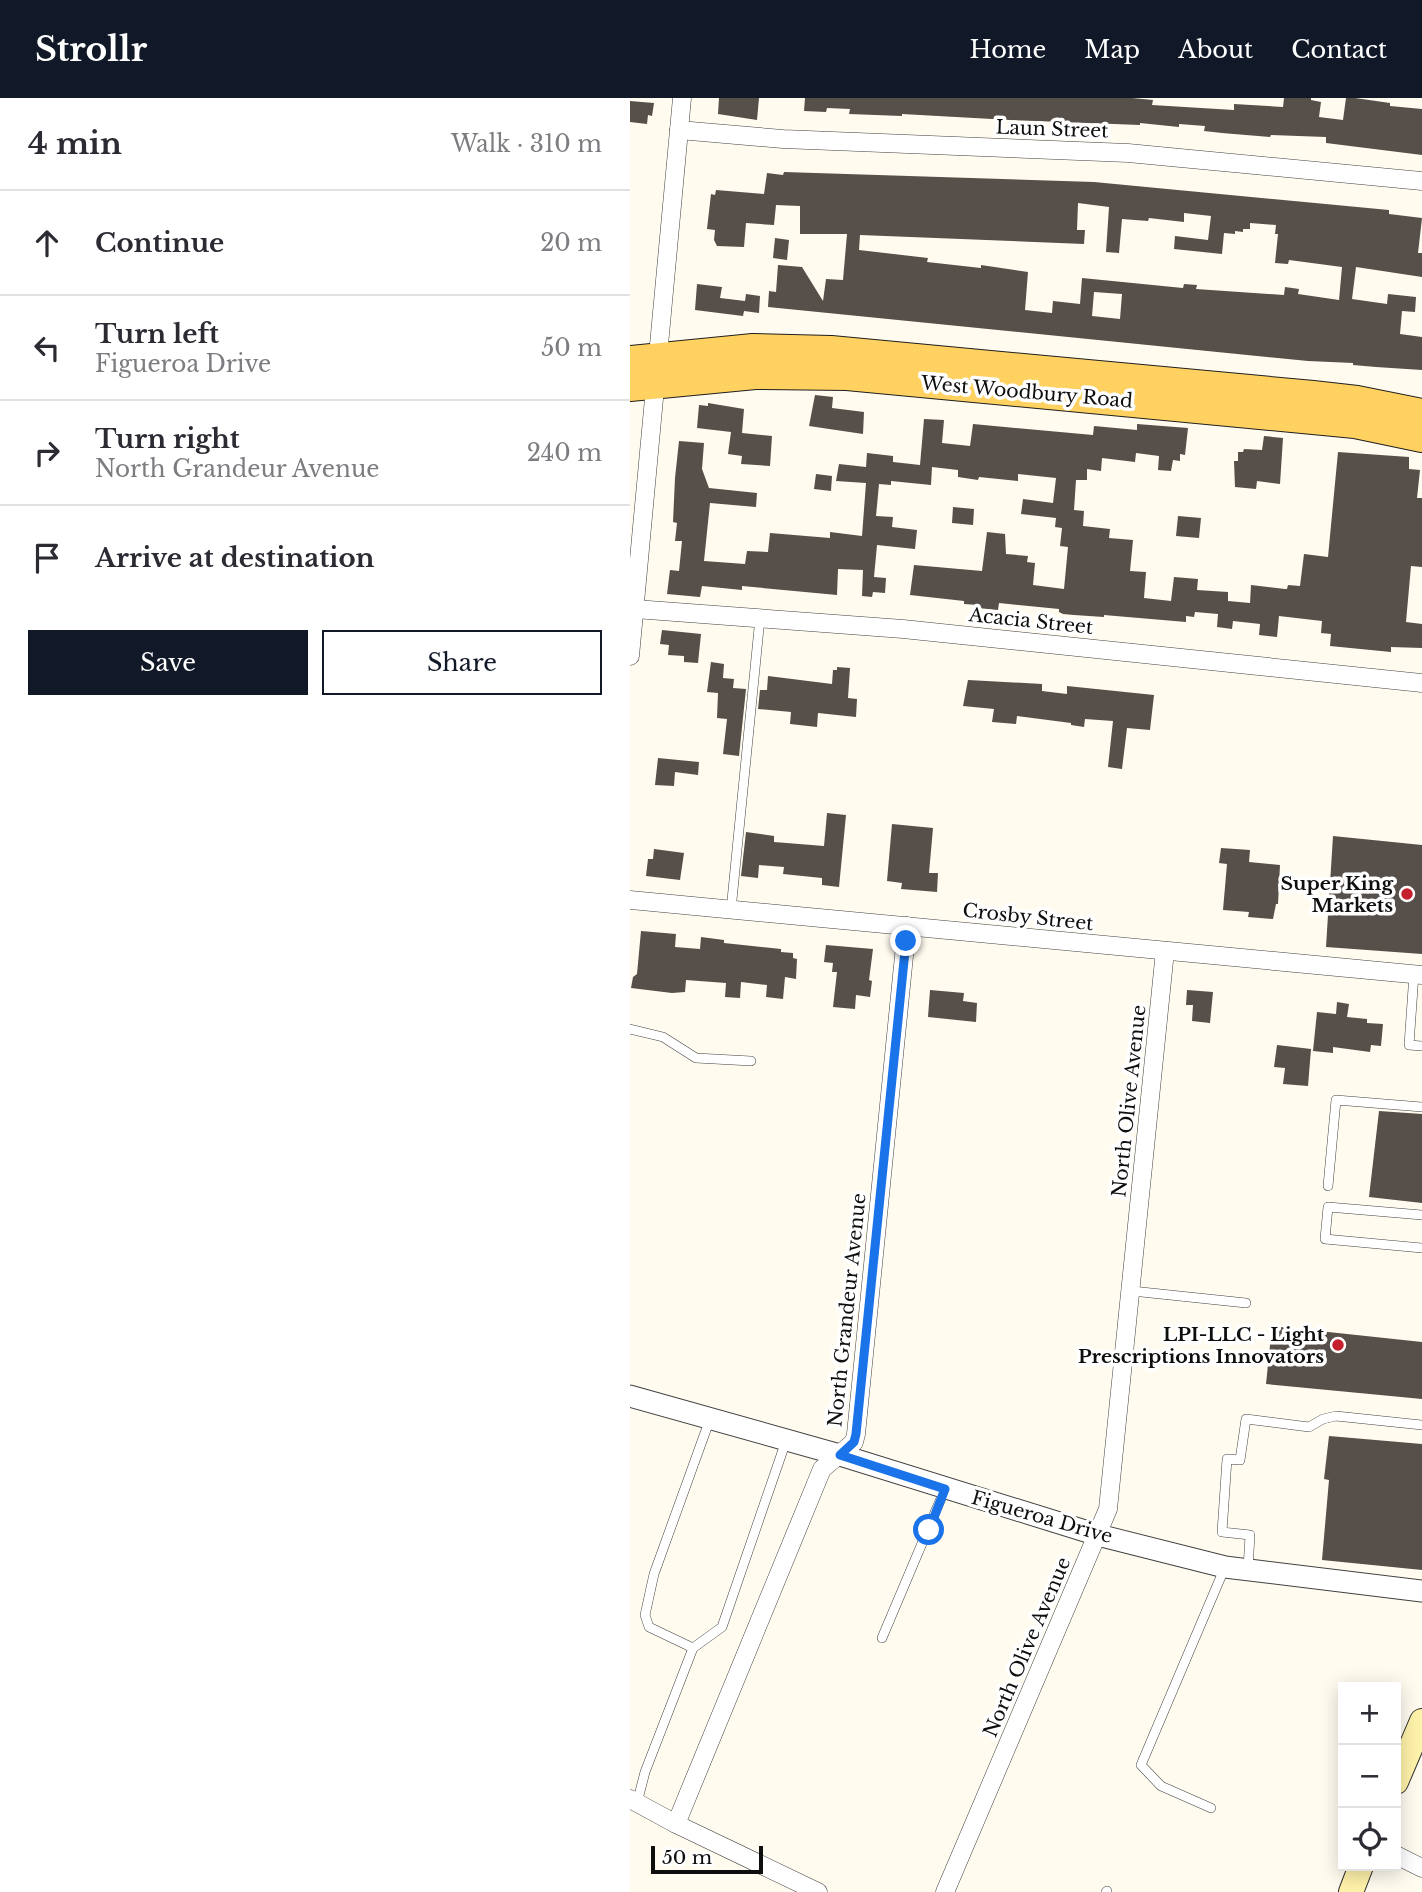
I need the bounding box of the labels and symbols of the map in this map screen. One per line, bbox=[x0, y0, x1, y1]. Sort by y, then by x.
street label: Laun Street bbox=[995, 116, 1110, 142]
street label: West Woodbury Road bbox=[919, 371, 1134, 413]
street label: Acacia Street bbox=[967, 603, 1095, 639]
place label: Super King Markets bbox=[1281, 872, 1394, 917]
marker: Super King Markets bbox=[1399, 886, 1415, 902]
street label: Crosby Street bbox=[961, 899, 1095, 935]
route end bbox=[890, 925, 921, 956]
street label: North Olive Avenue bbox=[1107, 1004, 1151, 1198]
street label: North Grandeur Avenue bbox=[823, 1192, 871, 1428]
place label: LPI-LLC - Light Prescriptions Innovators bbox=[1078, 1323, 1325, 1368]
marker: LPI-LLC - Light Prescriptions Innovators bbox=[1330, 1337, 1346, 1353]
street label: Figueroa Drive bbox=[969, 1486, 1115, 1548]
route start bbox=[913, 1514, 944, 1545]
street label: North Olive Avenue bbox=[979, 1554, 1075, 1740]
scale bar bbox=[651, 1843, 763, 1875]

